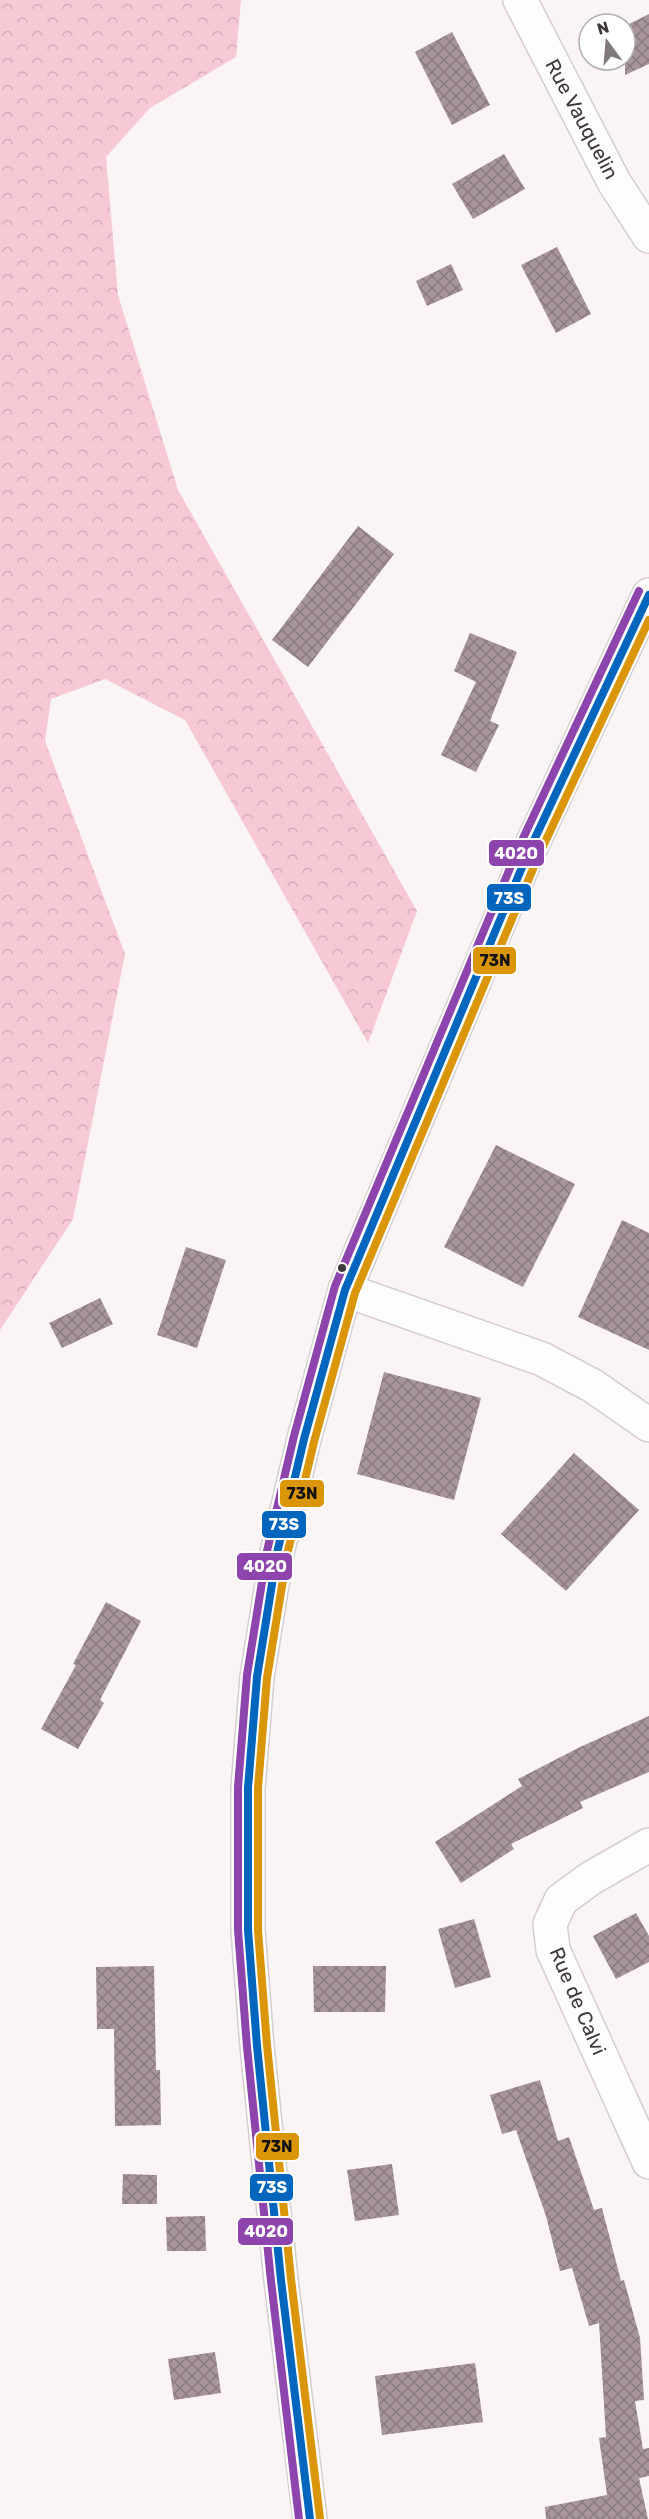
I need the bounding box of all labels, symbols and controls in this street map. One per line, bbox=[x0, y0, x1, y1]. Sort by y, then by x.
north arrow bbox=[577, 12, 637, 72]
text: N bbox=[595, 17, 611, 39]
street label: Rue Vauquelin bbox=[540, 55, 624, 183]
line badge: 402O bbox=[488, 839, 545, 867]
text: 402O bbox=[494, 844, 538, 863]
line badge: 73S bbox=[486, 883, 532, 912]
text: 73S bbox=[494, 889, 525, 908]
line badge: 73N bbox=[472, 946, 517, 975]
text: 73N bbox=[479, 951, 511, 970]
unlabelled marker bbox=[336, 1262, 348, 1274]
line badge: 73N bbox=[279, 1479, 325, 1508]
text: 73N bbox=[286, 1484, 318, 1503]
line badge: 73S bbox=[261, 1510, 307, 1539]
text: 73S bbox=[269, 1515, 300, 1534]
line badge: 402O bbox=[236, 1552, 293, 1581]
text: 402O bbox=[243, 1557, 287, 1576]
street label: Rue de Calvi bbox=[545, 1944, 611, 2058]
line badge: 73N bbox=[255, 2132, 300, 2161]
text: 73N bbox=[261, 2137, 293, 2156]
line badge: 73S bbox=[249, 2173, 294, 2202]
text: 73S bbox=[257, 2178, 288, 2197]
line badge: 402O bbox=[237, 2217, 294, 2246]
text: 402O bbox=[244, 2222, 288, 2241]

